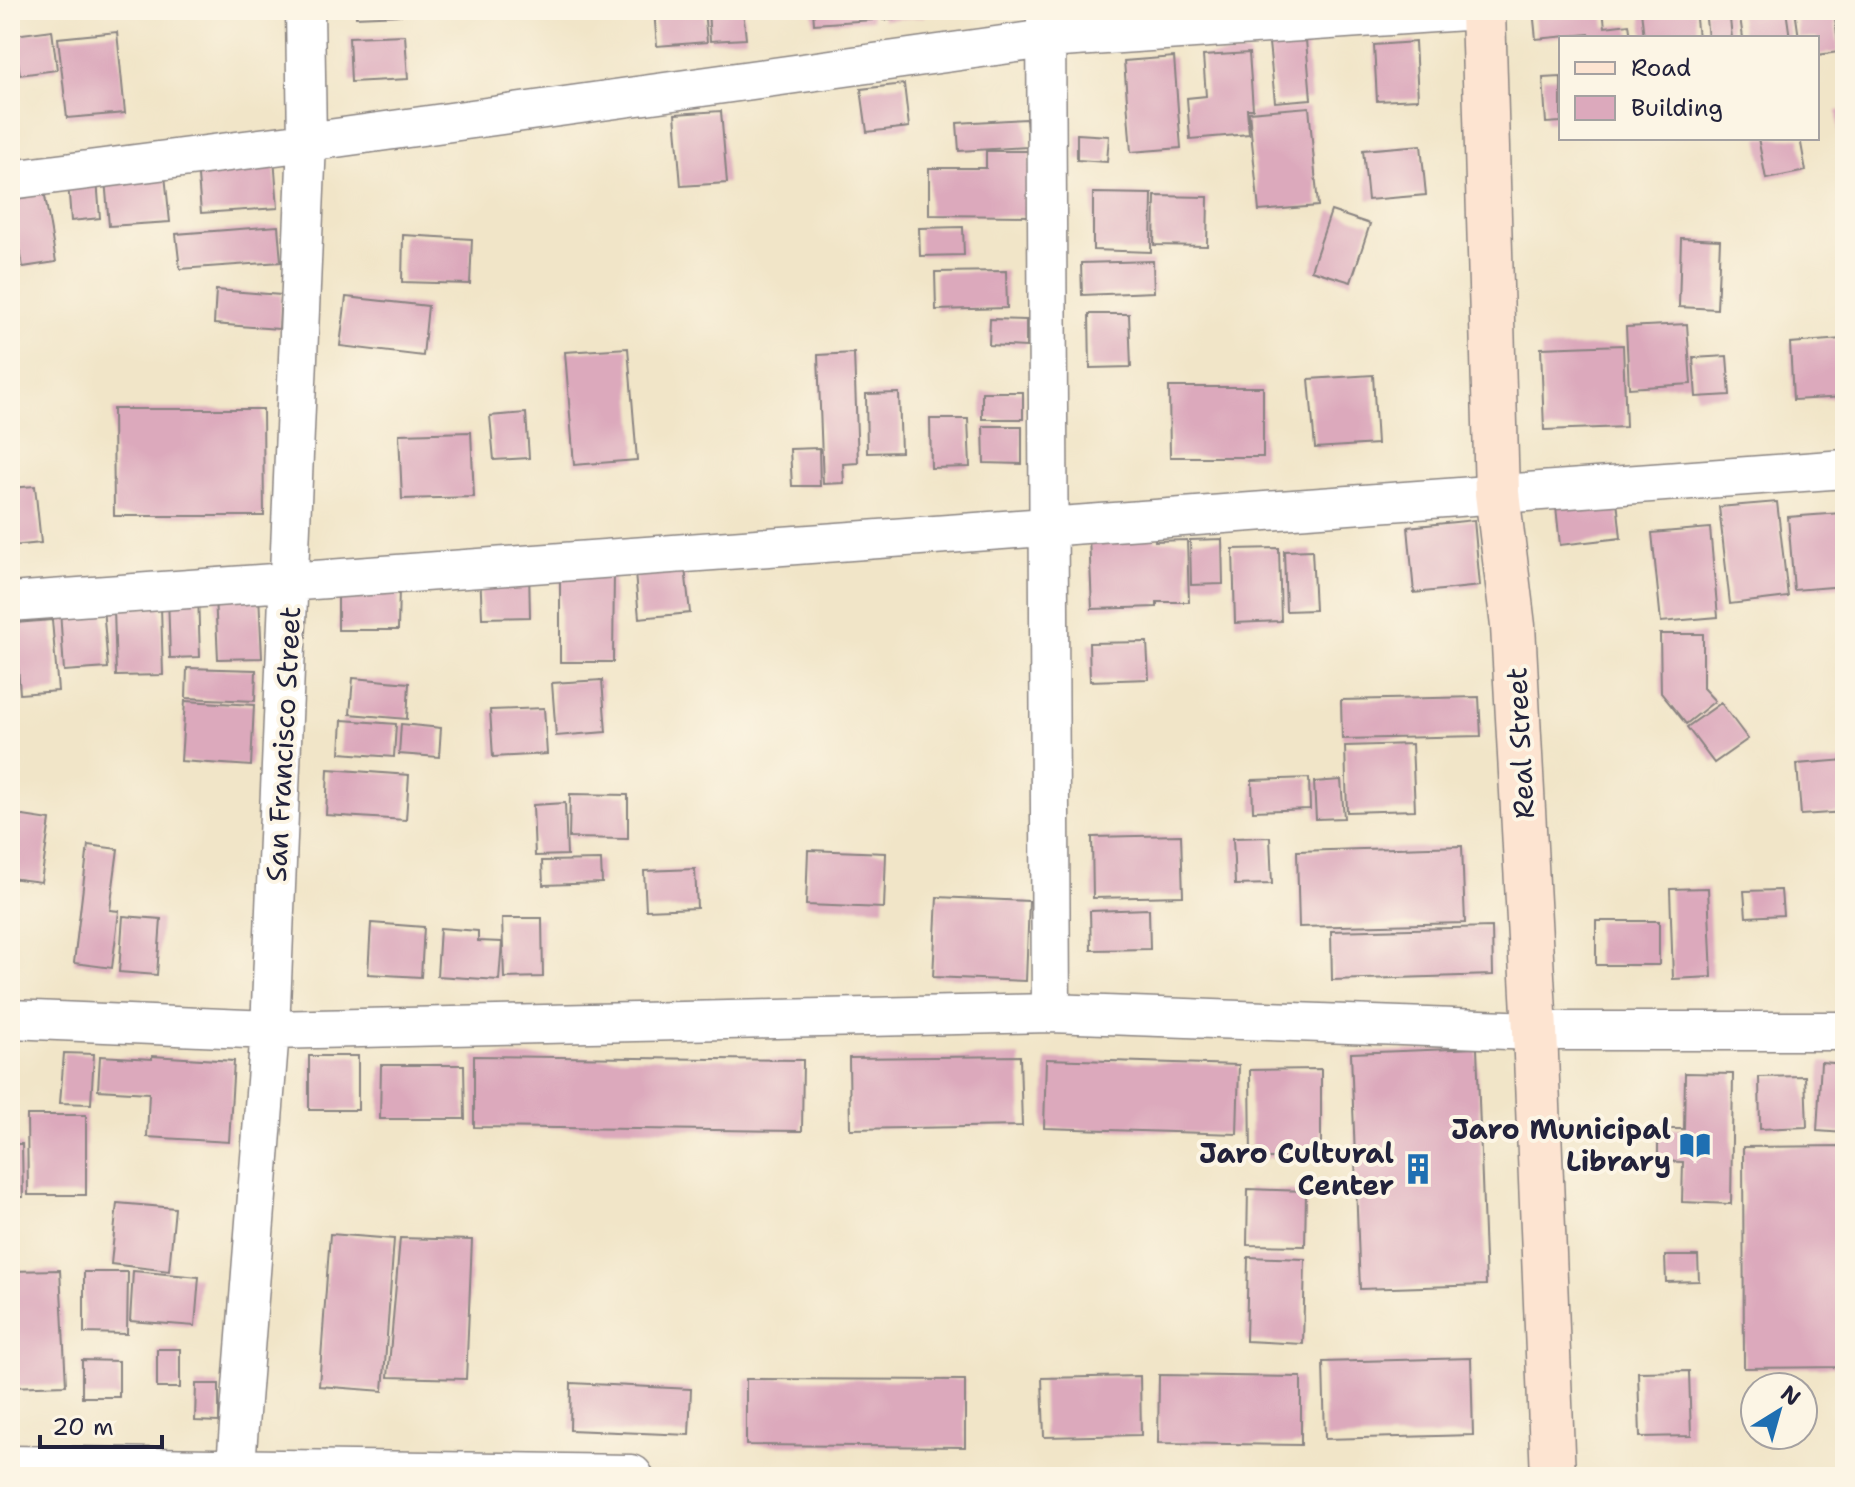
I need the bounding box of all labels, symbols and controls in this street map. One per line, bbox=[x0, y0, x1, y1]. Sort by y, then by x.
legend bbox=[1559, 36, 1819, 140]
text: Road bbox=[1631, 52, 1691, 84]
text: Building bbox=[1631, 92, 1723, 124]
street label: San Francisco Street bbox=[257, 605, 309, 883]
street label: Real Street bbox=[1497, 666, 1543, 820]
place label: Jaro Municipal Library bbox=[1451, 1110, 1671, 1180]
library icon: Jaro Municipal Library bbox=[1678, 1128, 1712, 1162]
place label: Jaro Cultural Center bbox=[1199, 1134, 1394, 1204]
building icon: Jaro Cultural Center bbox=[1401, 1152, 1435, 1186]
north arrow bbox=[1739, 1371, 1819, 1451]
text: N bbox=[1775, 1379, 1806, 1412]
scale bar bbox=[40, 1399, 162, 1449]
text: 20 m bbox=[52, 1411, 114, 1443]

